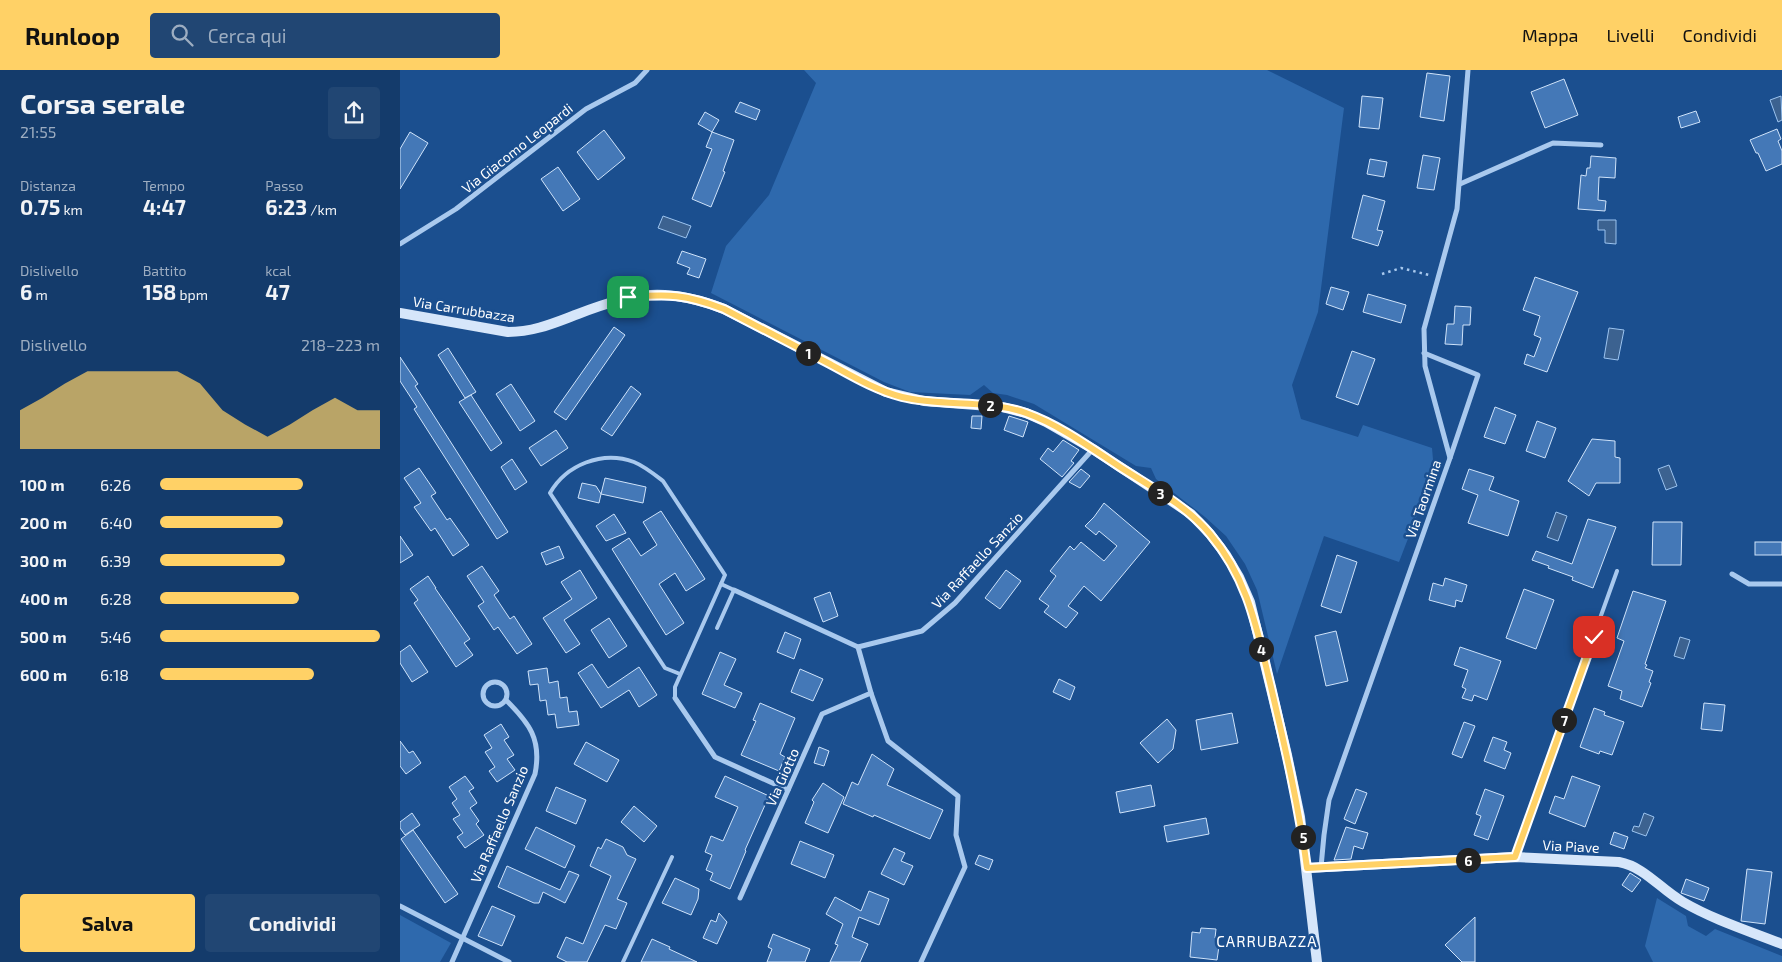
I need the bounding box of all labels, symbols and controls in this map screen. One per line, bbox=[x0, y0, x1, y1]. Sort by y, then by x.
search box bbox=[150, 13, 500, 58]
text: Runloop bbox=[25, 21, 120, 50]
icon: search bbox=[168, 21, 196, 49]
text: Cerca qui bbox=[208, 24, 287, 47]
text: Mappa bbox=[1522, 24, 1579, 46]
text: Livelli bbox=[1607, 24, 1654, 46]
text: Condividi bbox=[1682, 24, 1757, 46]
text: Corsa serale bbox=[20, 86, 185, 120]
button: share bbox=[328, 87, 380, 139]
street label: Via Giacomo Leopardi bbox=[458, 99, 576, 197]
text: 21:55 bbox=[20, 122, 56, 141]
text: Distanza bbox=[20, 177, 76, 194]
text: Tempo bbox=[143, 177, 185, 194]
text: Passo bbox=[265, 177, 303, 194]
text: 0.75 bbox=[20, 194, 60, 219]
text: 4:47 bbox=[143, 194, 186, 219]
text: 6:23 bbox=[265, 194, 307, 219]
text: km bbox=[60, 201, 83, 218]
text: /km bbox=[307, 201, 337, 218]
text: Dislivello bbox=[20, 262, 79, 279]
text: Battito bbox=[143, 262, 186, 279]
text: kcal bbox=[265, 262, 291, 279]
pin bbox=[607, 276, 649, 318]
text: 6 bbox=[20, 279, 32, 304]
text: 158 bbox=[143, 279, 176, 304]
text: 47 bbox=[265, 279, 290, 304]
icon: arrive bbox=[614, 283, 642, 311]
text: m bbox=[32, 286, 48, 303]
text: bpm bbox=[176, 286, 208, 303]
street label: Via Carrubbazza bbox=[412, 293, 516, 325]
text: Dislivello bbox=[20, 335, 87, 354]
text: 218–223 m bbox=[301, 335, 380, 354]
pin: 1 bbox=[796, 340, 820, 366]
text: 1 bbox=[805, 345, 812, 362]
pin: 2 bbox=[978, 392, 1002, 418]
text: 2 bbox=[986, 397, 995, 414]
street label: Via Taormina bbox=[1402, 457, 1444, 541]
text: 100 m bbox=[20, 475, 65, 494]
text: 6:26 bbox=[100, 475, 131, 494]
pin: 3 bbox=[1148, 480, 1172, 506]
text: 3 bbox=[1157, 485, 1164, 502]
street label: Via Raffaello Sanzio bbox=[928, 508, 1026, 612]
text: 200 m bbox=[20, 513, 67, 532]
text: 6:40 bbox=[100, 513, 132, 532]
text: 300 m bbox=[20, 551, 67, 570]
text: 6:39 bbox=[100, 551, 131, 570]
text: 400 m bbox=[20, 589, 68, 608]
text: 6:28 bbox=[100, 589, 132, 608]
pin bbox=[1573, 616, 1615, 658]
icon: check bbox=[1580, 623, 1608, 651]
text: 500 m bbox=[20, 627, 67, 646]
text: 5:46 bbox=[100, 627, 131, 646]
pin: 4 bbox=[1248, 636, 1274, 662]
text: 4 bbox=[1257, 641, 1266, 658]
text: 600 m bbox=[20, 665, 67, 684]
text: 6:18 bbox=[100, 665, 129, 684]
pin: 7 bbox=[1552, 708, 1576, 732]
text: 7 bbox=[1561, 712, 1568, 729]
street label: Via Giotto bbox=[762, 745, 802, 809]
street label: Via Raffaello Sanzio bbox=[467, 763, 531, 885]
pin: 5 bbox=[1290, 824, 1316, 850]
text: 5 bbox=[1300, 829, 1307, 846]
street label: Via Piave bbox=[1542, 836, 1600, 856]
pin: 6 bbox=[1456, 848, 1480, 872]
text: 6 bbox=[1464, 852, 1473, 869]
button: Salva bbox=[20, 894, 195, 952]
button: Condividi bbox=[205, 894, 380, 952]
district label: CARRUBAZZA bbox=[1216, 932, 1318, 950]

